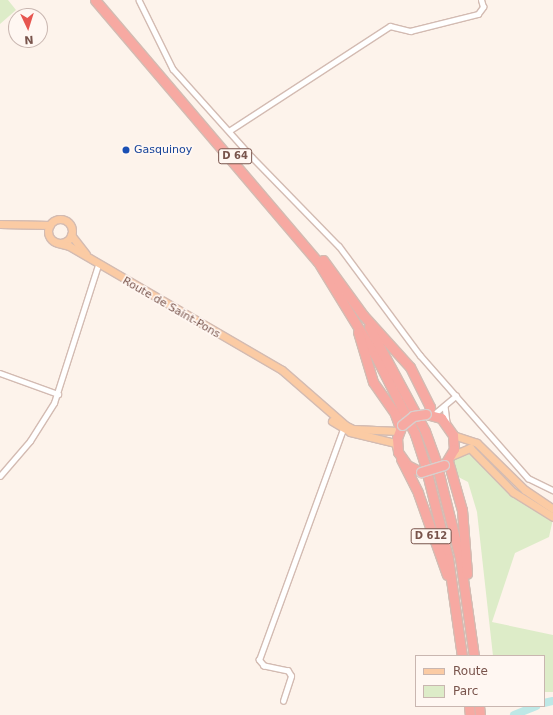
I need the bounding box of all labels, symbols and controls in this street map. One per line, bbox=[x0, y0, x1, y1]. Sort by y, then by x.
north arrow bbox=[8, 8, 48, 48]
text: N bbox=[24, 33, 34, 46]
place label: Gasquinoy bbox=[134, 143, 192, 157]
marker: Gasquinoy bbox=[121, 145, 131, 155]
road number: D 64 bbox=[218, 148, 252, 164]
street label: Route de Saint-Pons bbox=[120, 275, 222, 341]
road number: D 612 bbox=[410, 528, 452, 544]
legend bbox=[415, 655, 545, 707]
text: Route bbox=[453, 664, 488, 678]
text: Parc bbox=[453, 684, 478, 698]

